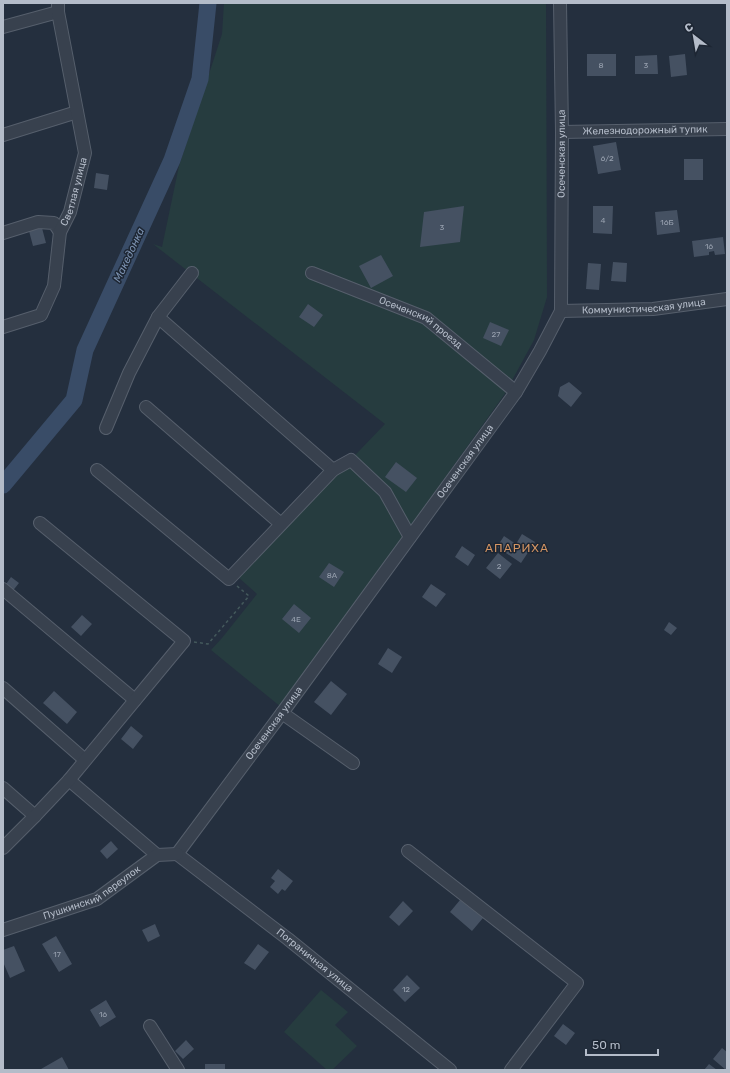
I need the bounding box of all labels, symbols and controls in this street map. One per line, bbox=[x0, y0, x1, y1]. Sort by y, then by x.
north arrow bbox=[674, 16, 714, 56]
text: С bbox=[682, 20, 696, 35]
house number: 8 bbox=[598, 61, 604, 70]
house number: 3 bbox=[644, 61, 649, 70]
street label: Осеченская улица bbox=[556, 110, 568, 198]
street label: Железнодорожный тупик bbox=[582, 123, 708, 138]
house number: 6/2 bbox=[600, 154, 614, 163]
street label: Светлая улица bbox=[58, 156, 90, 228]
house number: 4 bbox=[601, 216, 606, 225]
house number: 16Б bbox=[660, 218, 674, 227]
house number: 3 bbox=[440, 223, 445, 232]
water label: Македонка bbox=[111, 225, 148, 284]
house number: 16 bbox=[705, 242, 713, 251]
street label: Осеченский проезд bbox=[377, 294, 465, 351]
street label: Коммунистическая улица bbox=[582, 296, 706, 317]
house number: 27 bbox=[492, 330, 500, 339]
street label: Осеченская улица bbox=[434, 422, 496, 501]
district label: АПАРИХА bbox=[485, 541, 549, 555]
house number: 2 bbox=[497, 562, 502, 571]
house number: 8А bbox=[327, 571, 338, 580]
house number: 4Е bbox=[291, 615, 301, 624]
street label: Осеченская улица bbox=[243, 684, 305, 762]
street label: Пушкинский переулок bbox=[42, 863, 143, 922]
street label: Пограничная улица bbox=[274, 926, 355, 995]
house number: 17 bbox=[53, 950, 61, 959]
house number: 12 bbox=[402, 985, 410, 994]
house number: 16 bbox=[99, 1010, 107, 1019]
scale bar bbox=[586, 1031, 658, 1057]
text: 50 m bbox=[592, 1038, 620, 1052]

